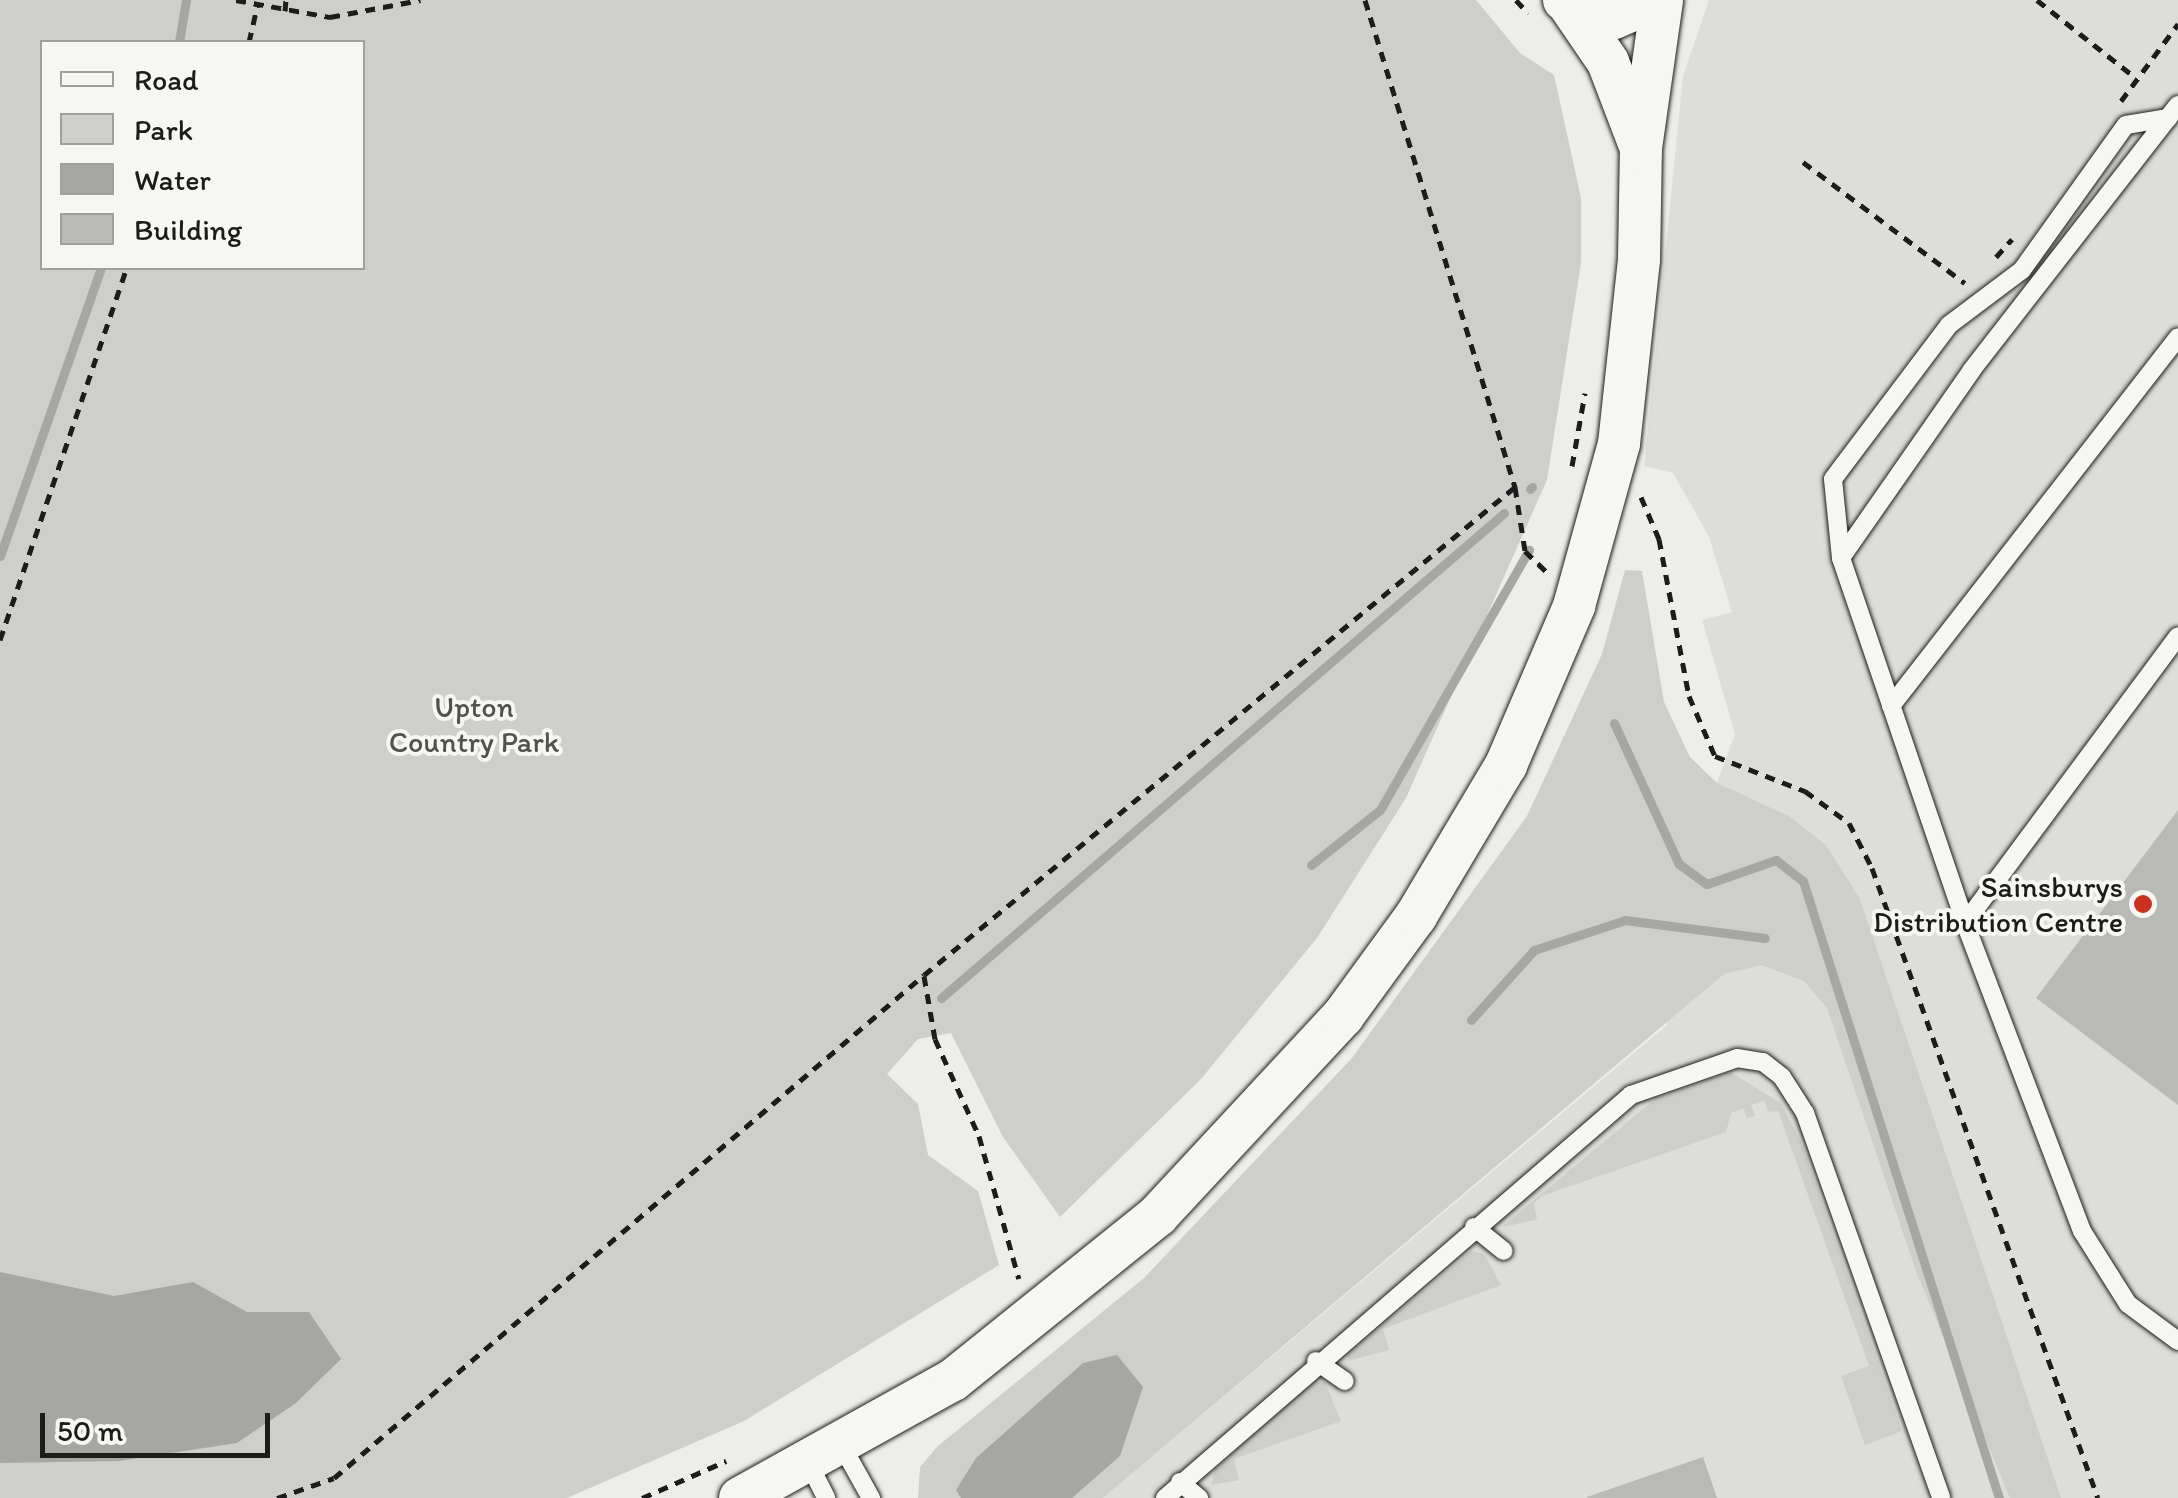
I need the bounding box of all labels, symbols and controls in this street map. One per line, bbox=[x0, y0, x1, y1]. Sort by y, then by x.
legend bbox=[40, 40, 365, 270]
text: Road bbox=[134, 61, 199, 98]
text: Park bbox=[134, 111, 193, 148]
text: Water bbox=[134, 161, 211, 198]
text: Building bbox=[134, 211, 242, 248]
park label: Upton Country Park bbox=[389, 689, 559, 760]
place label: Sainsburys Distribution Centre bbox=[1873, 869, 2123, 940]
marker: Sainsburys Distribution Centre bbox=[2132, 893, 2154, 915]
scale bar bbox=[45, 1393, 275, 1455]
text: 50 m bbox=[57, 1412, 123, 1449]

